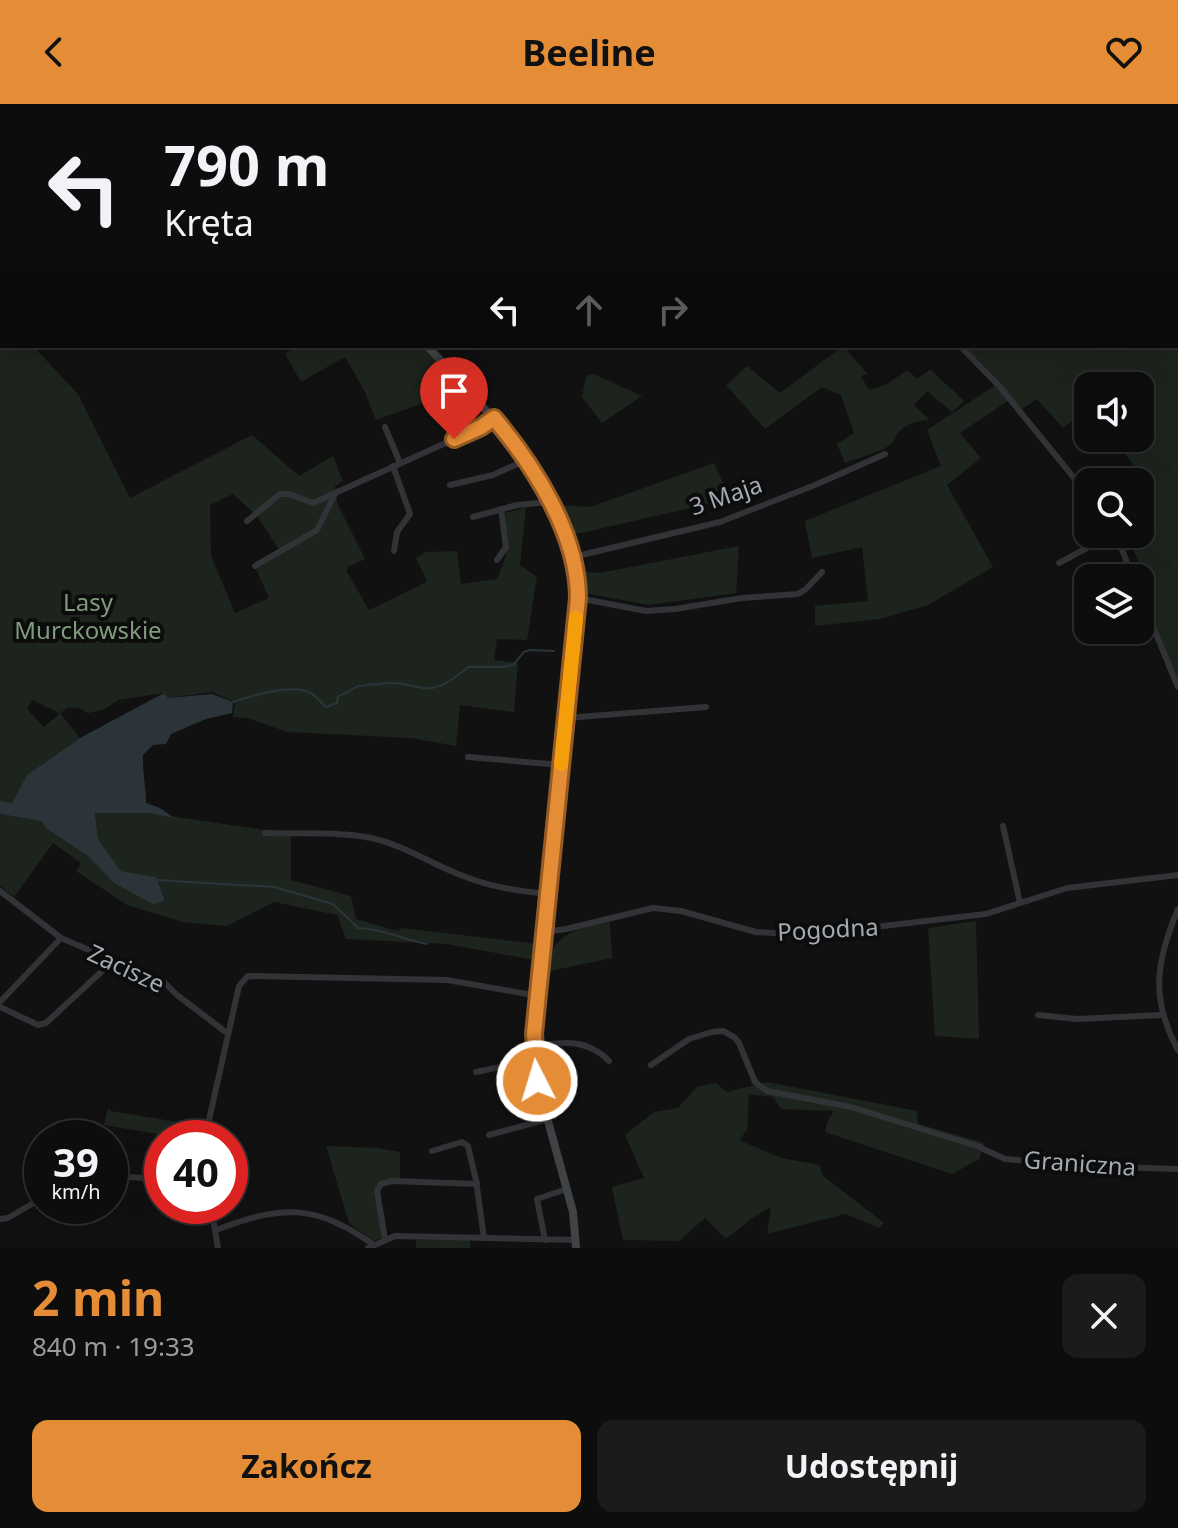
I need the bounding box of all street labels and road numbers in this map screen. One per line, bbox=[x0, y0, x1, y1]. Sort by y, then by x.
street label: 3 Maja bbox=[685, 467, 766, 522]
street label: Pogodna bbox=[776, 909, 879, 948]
street label: Zacisze bbox=[83, 936, 170, 1000]
street label: Graniczna bbox=[1023, 1142, 1137, 1183]

